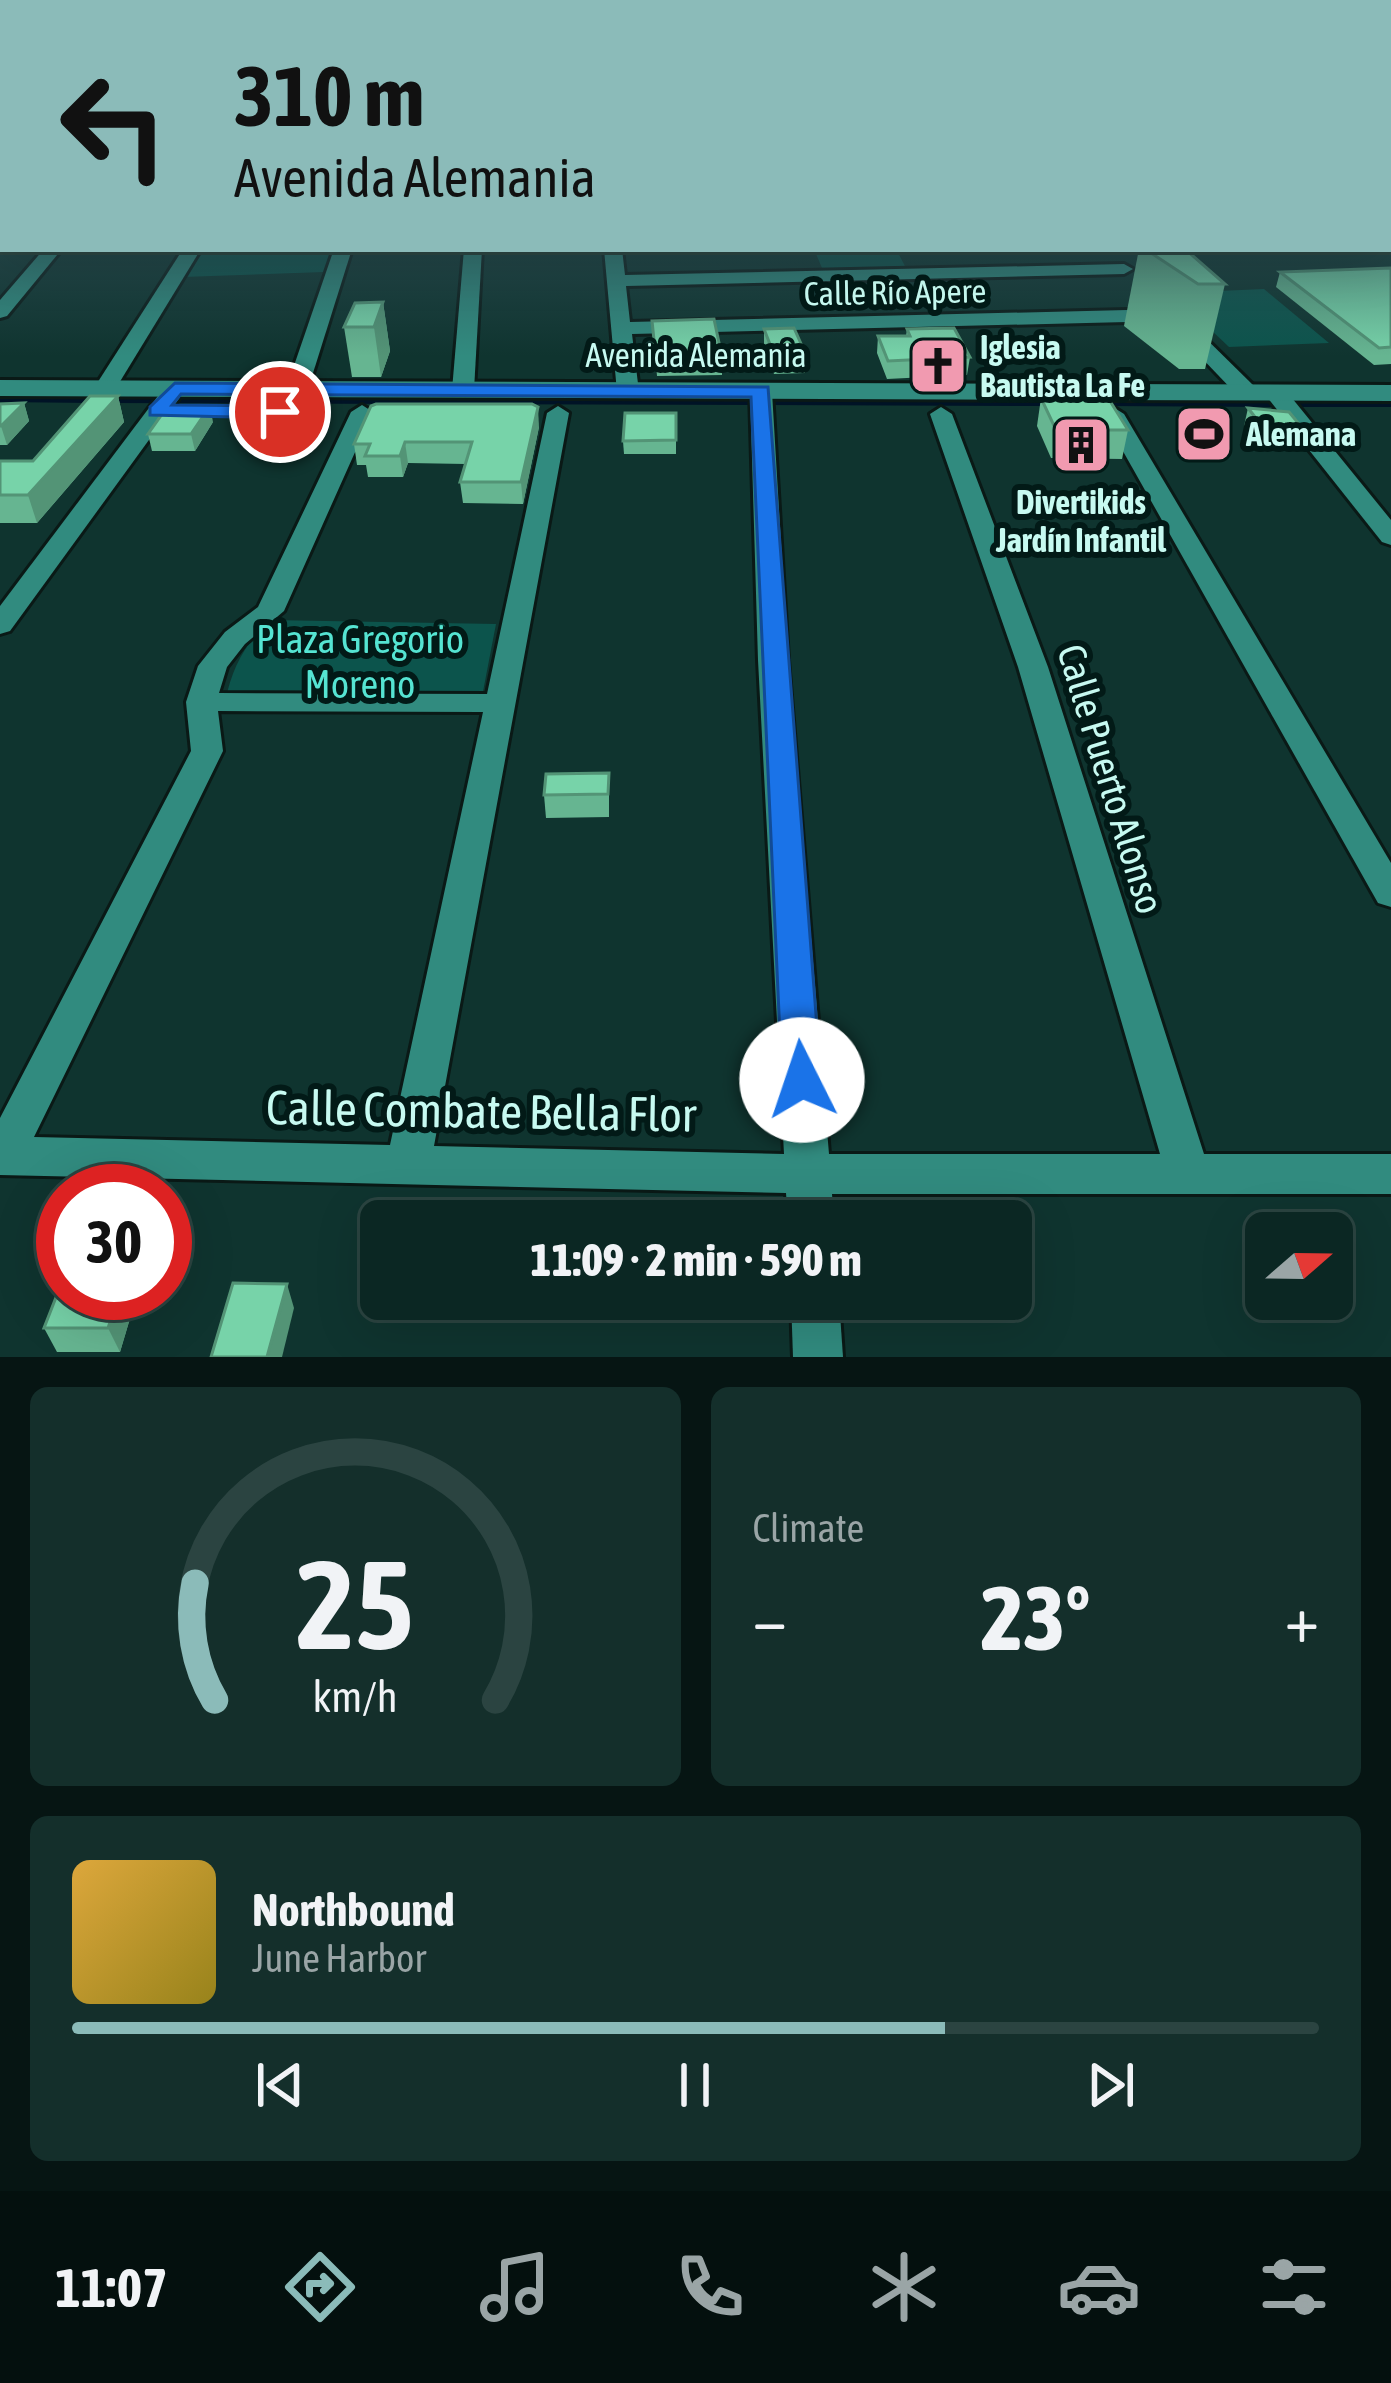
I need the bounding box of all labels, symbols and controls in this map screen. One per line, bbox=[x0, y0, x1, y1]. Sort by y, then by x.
icon: left bbox=[36, 48, 192, 204]
text: 310 m bbox=[234, 48, 424, 144]
text: Avenida Alemania bbox=[234, 147, 596, 208]
street label: Calle Río Apere bbox=[803, 271, 987, 313]
place label: Iglesia Bautista La Fe bbox=[980, 328, 1145, 404]
church icon: Iglesia Bautista La Fe bbox=[907, 335, 969, 397]
street label: Avenida Alemania bbox=[585, 336, 807, 374]
pin bbox=[229, 361, 331, 463]
icon: arrive bbox=[247, 379, 313, 445]
sports icon: Alemana bbox=[1173, 403, 1235, 465]
building icon: Divertikids Jardín Infantil bbox=[1050, 414, 1112, 476]
place label: Alemana bbox=[1245, 415, 1356, 453]
place label: Divertikids Jardín Infantil bbox=[995, 483, 1167, 559]
park label: Plaza Gregorio Moreno bbox=[256, 617, 464, 706]
street label: Calle Puerto Alonso bbox=[1049, 639, 1173, 919]
position arrow bbox=[739, 1017, 865, 1143]
street label: Calle Combate Bella Flor bbox=[266, 1079, 697, 1142]
speed limit sign: 30 bbox=[36, 1164, 192, 1320]
north arrow bbox=[1245, 1212, 1353, 1320]
map controls bbox=[1245, 1212, 1353, 1320]
text: 11:09 · 2 min · 590 m bbox=[530, 1234, 862, 1286]
text: Climate bbox=[753, 1506, 864, 1550]
text: 25 bbox=[297, 1532, 414, 1675]
text: 23° bbox=[981, 1566, 1090, 1669]
text: − bbox=[753, 1580, 787, 1656]
text: + bbox=[1285, 1580, 1319, 1656]
text: km/h bbox=[313, 1671, 398, 1720]
text: Northbound bbox=[252, 1884, 455, 1936]
text: June Harbor bbox=[252, 1936, 426, 1980]
icon: previous bbox=[247, 2052, 313, 2118]
icon: pause bbox=[662, 2052, 728, 2118]
icon: next bbox=[1078, 2052, 1144, 2118]
icon: directions bbox=[278, 2245, 362, 2329]
icon: music bbox=[473, 2245, 557, 2329]
icon: phone bbox=[668, 2245, 752, 2329]
icon: climate bbox=[862, 2245, 946, 2329]
icon: car bbox=[1057, 2245, 1141, 2329]
icon: filters bbox=[1252, 2245, 1336, 2329]
text: 11:07 bbox=[55, 2257, 168, 2318]

